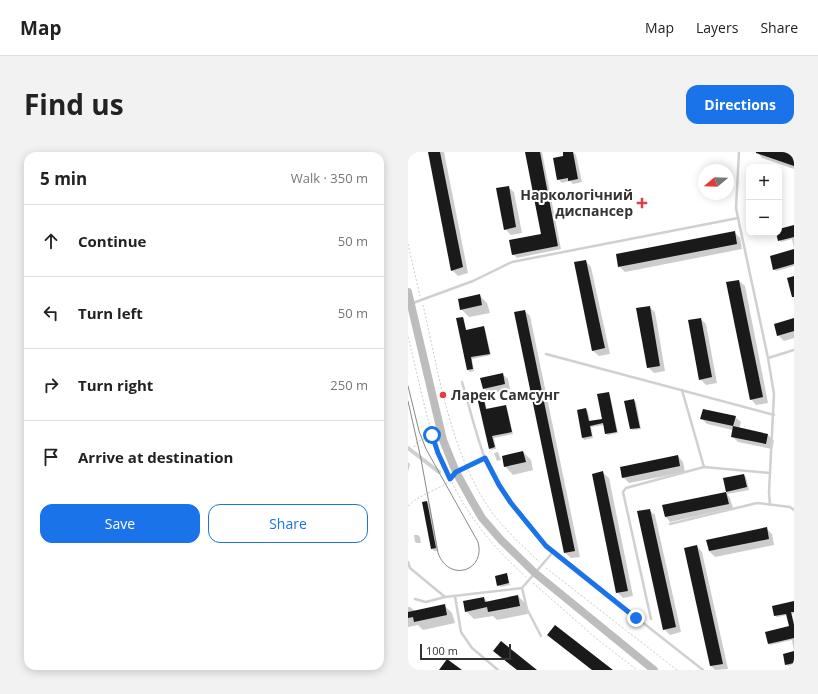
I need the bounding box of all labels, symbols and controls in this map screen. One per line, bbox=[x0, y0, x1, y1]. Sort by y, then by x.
text: Map bbox=[20, 15, 61, 41]
text: Map bbox=[645, 18, 674, 37]
text: Layers bbox=[696, 18, 738, 37]
text: Share bbox=[760, 18, 798, 37]
text: Find us bbox=[24, 85, 124, 123]
button: Directions bbox=[686, 85, 794, 124]
north arrow bbox=[698, 164, 734, 200]
map controls bbox=[746, 164, 782, 236]
button: + bbox=[746, 164, 782, 200]
text: 5 min bbox=[40, 167, 87, 190]
text: Walk · 350 m bbox=[291, 169, 368, 187]
place label: Наркологічний диспансер bbox=[520, 185, 633, 220]
marker: Наркологічний диспансер bbox=[636, 197, 648, 209]
button: − bbox=[746, 200, 782, 236]
icon: ahead bbox=[40, 230, 62, 252]
text: Continue bbox=[78, 231, 146, 251]
text: 50 m bbox=[338, 232, 368, 250]
icon: left bbox=[40, 302, 62, 324]
text: Turn left bbox=[78, 303, 143, 323]
text: 50 m bbox=[338, 304, 368, 322]
icon: right bbox=[40, 374, 62, 396]
text: Turn right bbox=[78, 375, 153, 395]
text: 250 m bbox=[330, 376, 368, 394]
place label: Ларек Самсунг bbox=[451, 385, 560, 404]
marker: Ларек Самсунг bbox=[438, 390, 448, 400]
route start bbox=[423, 426, 441, 444]
icon: arrive bbox=[40, 446, 62, 468]
text: Arrive at destination bbox=[78, 447, 233, 467]
button: Save bbox=[40, 504, 200, 543]
button: Share bbox=[208, 504, 368, 543]
route end bbox=[627, 609, 645, 627]
scale bar bbox=[420, 642, 511, 661]
text: 100 m bbox=[426, 643, 458, 658]

